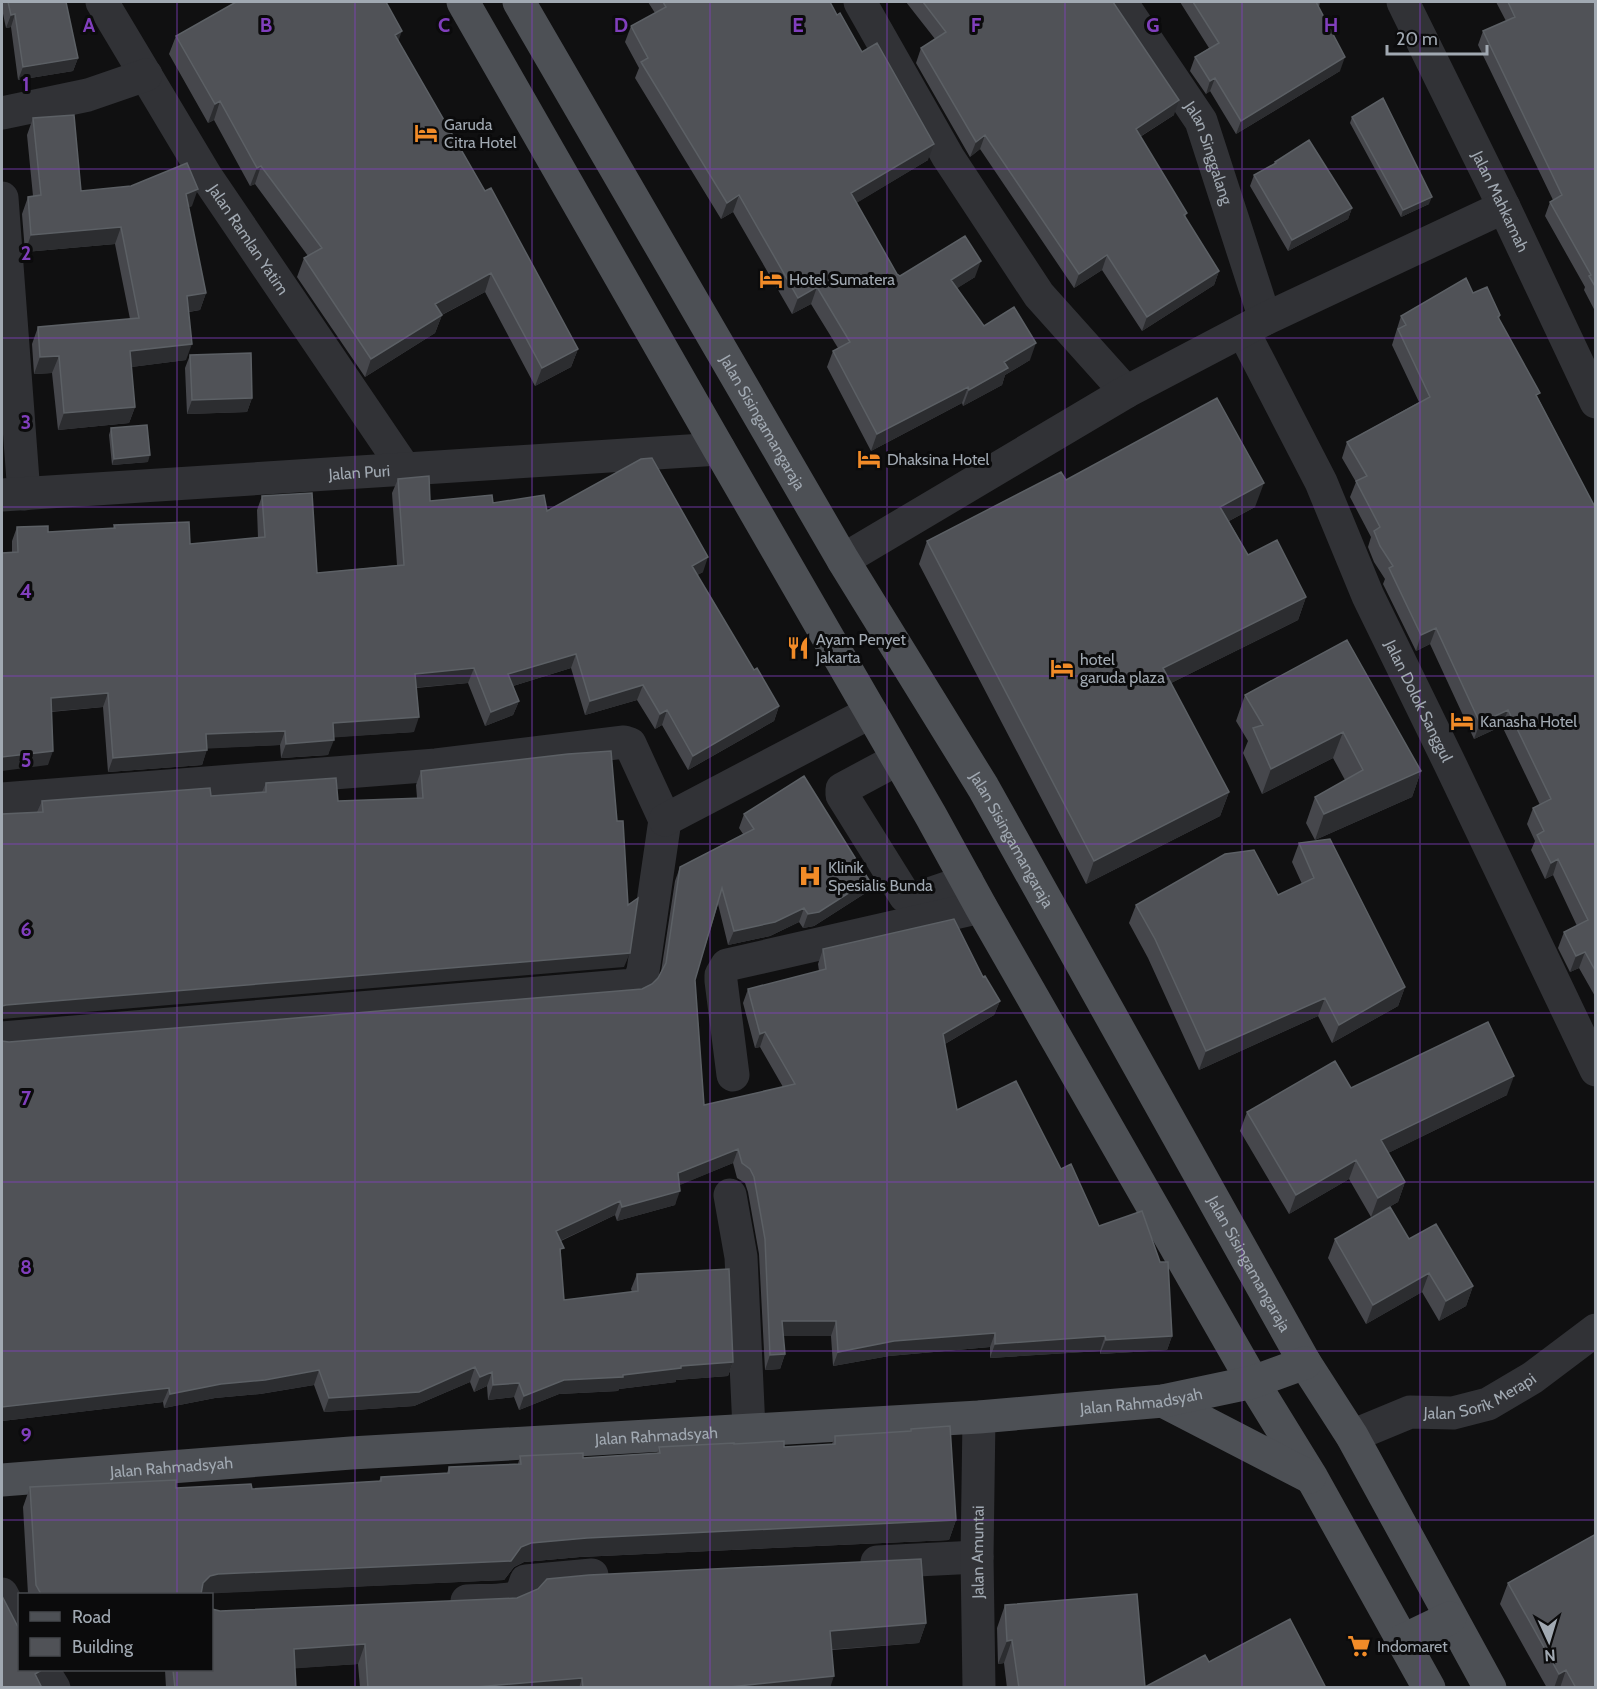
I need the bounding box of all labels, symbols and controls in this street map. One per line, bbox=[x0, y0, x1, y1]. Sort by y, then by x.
text: A bbox=[83, 13, 96, 37]
text: B bbox=[260, 13, 272, 37]
text: C bbox=[438, 13, 450, 37]
text: D bbox=[614, 13, 628, 37]
text: E bbox=[792, 13, 804, 37]
text: F bbox=[971, 13, 982, 37]
text: G bbox=[1146, 13, 1160, 37]
text: H bbox=[1324, 13, 1338, 37]
scale bar bbox=[1387, 18, 1488, 56]
text: 20 m bbox=[1396, 28, 1438, 50]
text: 1 bbox=[22, 72, 30, 96]
street label: Jalan Singgalang bbox=[1180, 97, 1237, 208]
place label: Garuda Citra Hotel bbox=[444, 115, 517, 152]
hotel icon: Garuda Citra Hotel bbox=[413, 120, 439, 146]
street label: Jalan Mahkamah bbox=[1467, 147, 1533, 255]
street label: Jalan Ramlan Yatim bbox=[204, 180, 293, 298]
text: 2 bbox=[21, 241, 31, 265]
hotel icon: Hotel Sumatera bbox=[758, 266, 784, 292]
place label: Hotel Sumatera bbox=[789, 270, 895, 289]
street label: Jalan Sisingamangaraja bbox=[715, 351, 809, 494]
text: 3 bbox=[21, 410, 31, 434]
hotel icon: Dhaksina Hotel bbox=[856, 446, 882, 472]
place label: Dhaksina Hotel bbox=[887, 450, 990, 469]
street label: Jalan Puri bbox=[327, 461, 391, 484]
text: 4 bbox=[20, 579, 32, 603]
place label: Ayam Penyet Jakarta bbox=[815, 630, 906, 667]
restaurant icon: Ayam Penyet Jakarta bbox=[785, 635, 811, 661]
street label: Jalan Dolok Sanggul bbox=[1381, 636, 1457, 765]
place label: hotel garuda plaza bbox=[1080, 650, 1165, 687]
hotel icon: hotel garuda plaza bbox=[1049, 655, 1075, 681]
hotel icon: Kanasha Hotel bbox=[1449, 708, 1475, 734]
place label: Kanasha Hotel bbox=[1480, 712, 1577, 731]
text: 5 bbox=[21, 748, 31, 772]
street label: Jalan Sisingamangaraja bbox=[965, 767, 1058, 911]
place label: Klinik Spesialis Bunda bbox=[828, 858, 933, 895]
hospital icon: Klinik Spesialis Bunda bbox=[797, 863, 823, 889]
text: 6 bbox=[20, 917, 32, 941]
text: 7 bbox=[21, 1086, 32, 1110]
street label: Jalan Sisingamangaraja bbox=[1203, 1192, 1295, 1336]
text: 8 bbox=[20, 1255, 32, 1279]
street label: Jalan Sorik Merapi bbox=[1422, 1369, 1540, 1423]
street label: Jalan Rahmadsyah bbox=[1078, 1384, 1204, 1418]
text: 9 bbox=[20, 1423, 32, 1447]
street label: Jalan Rahmadsyah bbox=[593, 1423, 719, 1449]
street label: Jalan Rahmadsyah bbox=[108, 1453, 234, 1482]
street label: Jalan Amuntai bbox=[968, 1505, 988, 1600]
legend bbox=[18, 1593, 213, 1671]
text: Road bbox=[72, 1606, 111, 1628]
north arrow bbox=[1519, 1611, 1579, 1671]
supermarket icon: Indomaret bbox=[1346, 1633, 1372, 1659]
text: Building bbox=[72, 1636, 134, 1658]
place label: Indomaret bbox=[1377, 1637, 1448, 1656]
text: N bbox=[1544, 1646, 1556, 1665]

